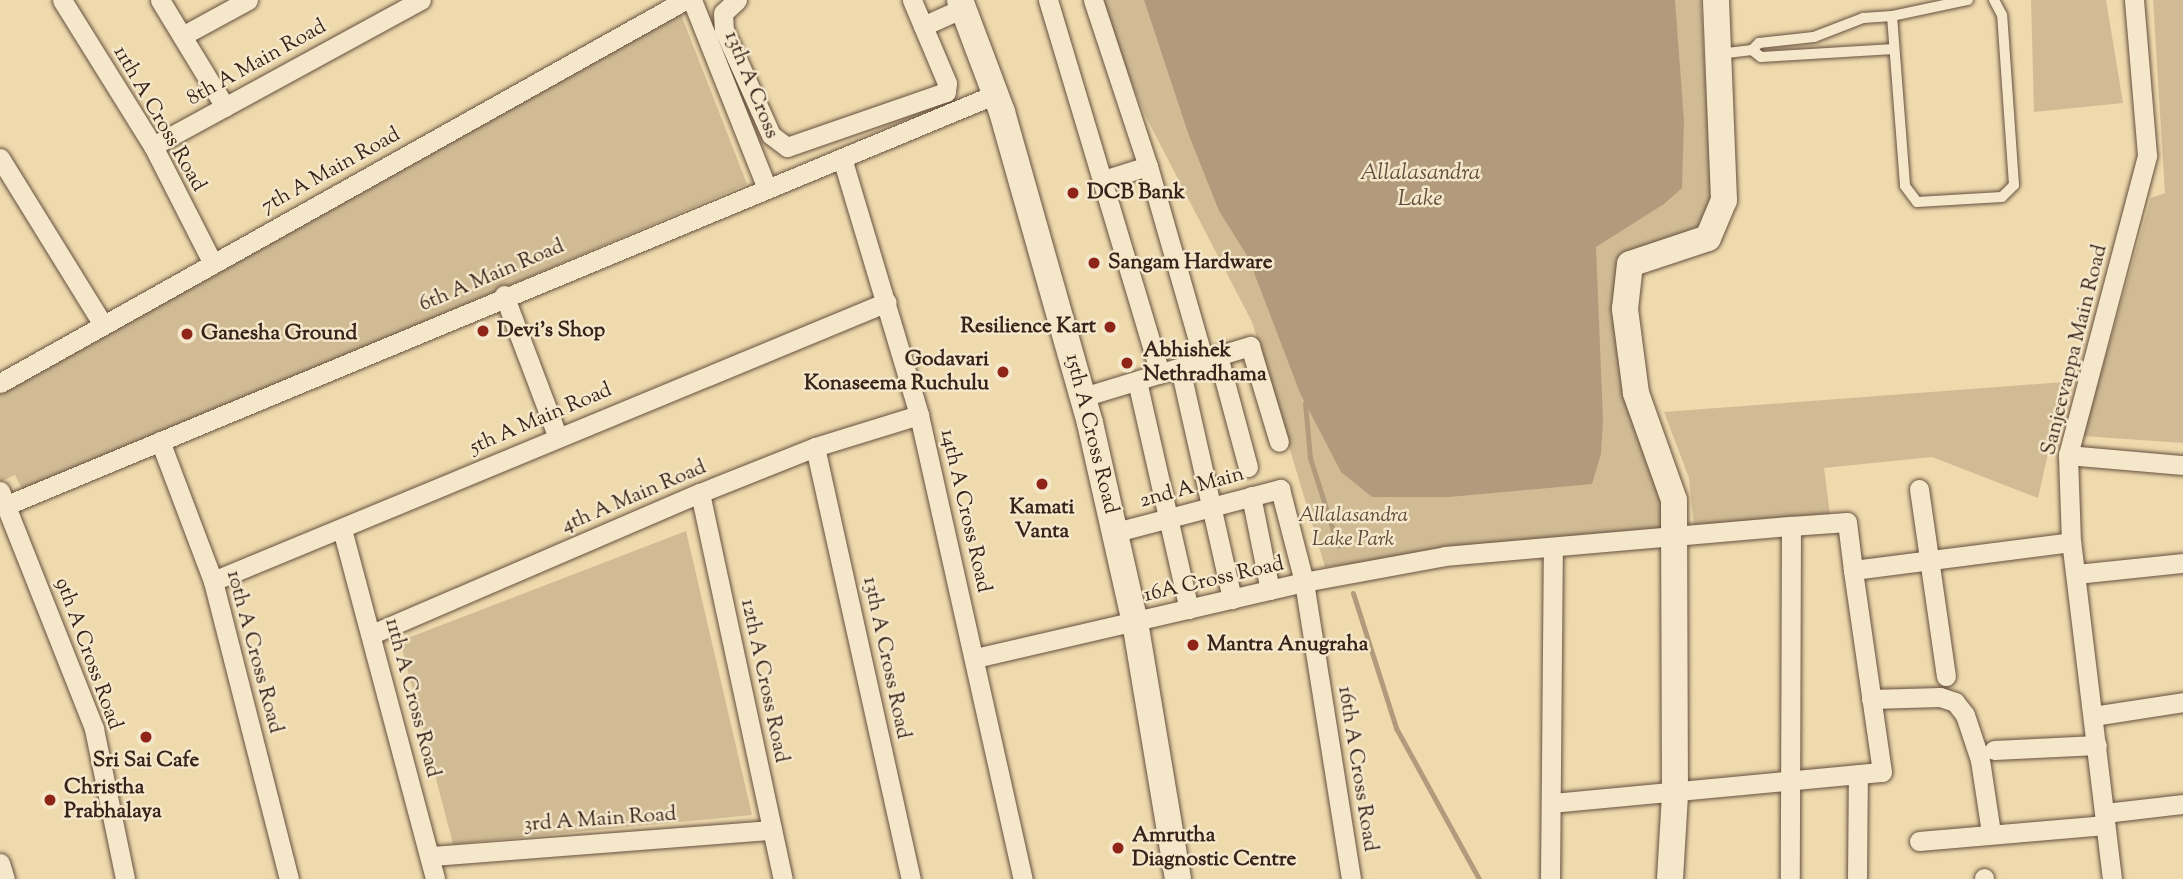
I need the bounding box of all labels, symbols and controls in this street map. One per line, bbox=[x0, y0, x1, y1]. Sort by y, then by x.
street label: 8th A Main Road bbox=[183, 14, 331, 112]
street label: 13th A Cross bbox=[718, 28, 784, 142]
street label: 11th A Cross Road bbox=[107, 42, 211, 196]
street label: 7th A Main Road bbox=[257, 122, 405, 220]
water label: Allalasandra Lake bbox=[1360, 160, 1480, 214]
place label: DCB Bank bbox=[1087, 180, 1185, 206]
marker: DCB Bank bbox=[1065, 185, 1081, 201]
street label: 6th A Main Road bbox=[416, 234, 568, 318]
street label: Sanjeevappa Main Road bbox=[2037, 242, 2113, 458]
place label: Sangam Hardware bbox=[1108, 250, 1272, 276]
marker: Sangam Hardware bbox=[1086, 255, 1102, 271]
place label: Resilience Kart bbox=[960, 314, 1096, 340]
place label: Devi's Shop bbox=[497, 318, 605, 344]
marker: Resilience Kart bbox=[1102, 319, 1118, 335]
place label: Ganesha Ground bbox=[201, 321, 357, 347]
marker: Devi's Shop bbox=[475, 323, 491, 339]
marker: Ganesha Ground bbox=[179, 326, 195, 342]
place label: Abhishek Nethradhama bbox=[1143, 338, 1267, 388]
place label: Godavari Konaseema Ruchulu bbox=[804, 347, 989, 397]
street label: 15th A Cross Road bbox=[1059, 351, 1123, 517]
marker: Abhishek Nethradhama bbox=[1117, 353, 1137, 373]
marker: Godavari Konaseema Ruchulu bbox=[995, 364, 1011, 380]
street label: 5th A Main Road bbox=[466, 378, 616, 460]
street label: 14th A Cross Road bbox=[934, 427, 996, 595]
street label: 4th A Main Road bbox=[558, 455, 710, 539]
street label: 2nd A Main bbox=[1137, 462, 1247, 514]
marker: Kamati Vanta bbox=[1034, 476, 1050, 492]
place label: Kamati Vanta bbox=[1010, 495, 1074, 545]
park label: Allalasandra Lake Park bbox=[1298, 503, 1408, 553]
street label: 16A Cross Road bbox=[1142, 552, 1286, 608]
street label: 10th A Cross Road bbox=[220, 568, 288, 736]
street label: 9th A Cross Road bbox=[49, 575, 127, 733]
street label: 13th A Cross Road bbox=[857, 575, 915, 741]
street label: 12th A Cross Road bbox=[734, 597, 794, 765]
street label: 11th A Cross Road bbox=[379, 616, 445, 780]
place label: Mantra Anugraha bbox=[1207, 632, 1369, 658]
marker: Mantra Anugraha bbox=[1185, 637, 1201, 653]
street label: 16th A Cross Road bbox=[1331, 684, 1383, 854]
marker: Sri Sai Cafe bbox=[138, 729, 154, 745]
place label: Sri Sai Cafe bbox=[93, 748, 199, 774]
place label: Christha Prabhalaya bbox=[64, 775, 162, 825]
marker: Christha Prabhalaya bbox=[42, 792, 58, 808]
street label: 3rd A Main Road bbox=[523, 802, 677, 838]
place label: Amrutha Diagnostic Centre bbox=[1132, 823, 1296, 873]
marker: Amrutha Diagnostic Centre bbox=[1110, 840, 1126, 856]

